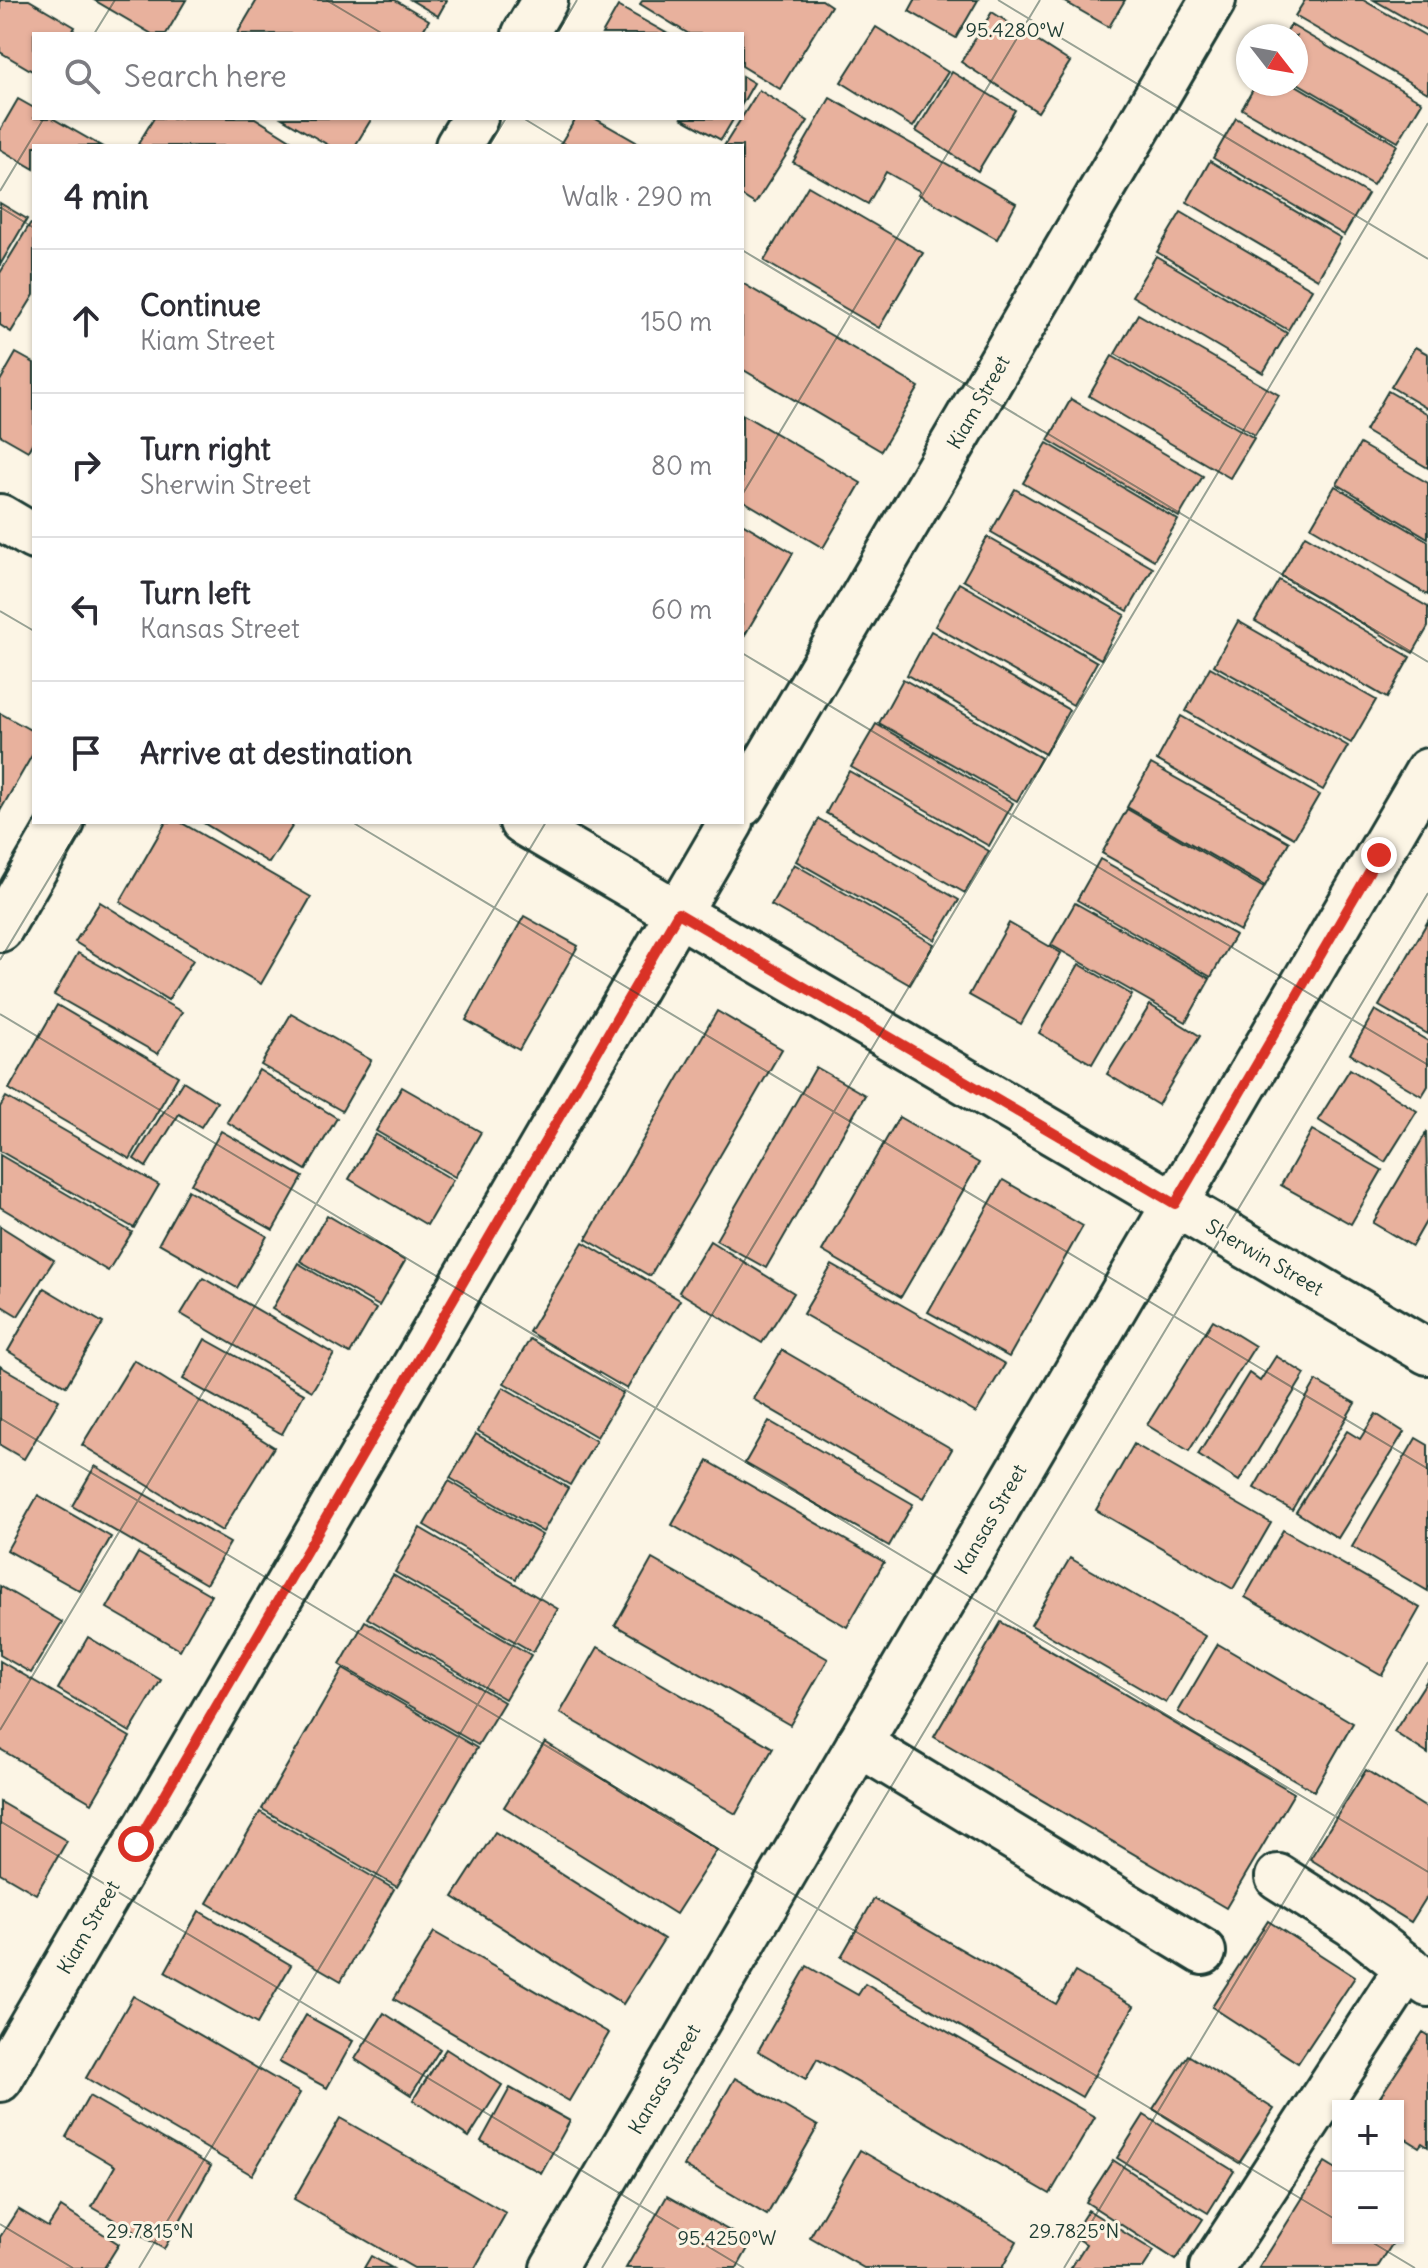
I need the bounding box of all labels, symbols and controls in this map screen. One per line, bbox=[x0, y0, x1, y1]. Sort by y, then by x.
text: 95.4280°W bbox=[966, 17, 1064, 42]
north arrow bbox=[1236, 24, 1308, 96]
search box bbox=[32, 32, 744, 120]
icon: search bbox=[60, 54, 104, 98]
text: Search here bbox=[124, 57, 287, 95]
text: 4 min bbox=[64, 175, 149, 218]
text: Walk · 290 m bbox=[562, 180, 712, 213]
text: Continue bbox=[140, 286, 261, 324]
icon: ahead bbox=[64, 299, 108, 343]
text: 150 m bbox=[641, 305, 712, 338]
text: Kiam Street bbox=[140, 324, 275, 357]
street label: Kiam Street bbox=[941, 351, 1015, 453]
text: Turn right bbox=[140, 430, 271, 468]
icon: right bbox=[64, 443, 108, 487]
text: 80 m bbox=[651, 449, 712, 482]
text: Sherwin Street bbox=[140, 468, 311, 501]
text: Turn left bbox=[140, 574, 251, 612]
icon: left bbox=[64, 587, 108, 631]
text: 60 m bbox=[651, 593, 712, 626]
text: Kansas Street bbox=[140, 612, 300, 645]
icon: arrive bbox=[64, 731, 108, 775]
text: Arrive at destination bbox=[140, 734, 412, 772]
route end bbox=[1361, 837, 1397, 873]
street label: Sherwin Street bbox=[1202, 1213, 1328, 1301]
street label: Kansas Street bbox=[948, 1459, 1032, 1579]
route start bbox=[118, 1826, 154, 1862]
street label: Kiam Street bbox=[51, 1876, 125, 1978]
street label: Kansas Street bbox=[622, 2019, 706, 2139]
map controls bbox=[1332, 2100, 1404, 2244]
button: + bbox=[1332, 2100, 1404, 2172]
button: − bbox=[1332, 2172, 1404, 2244]
text: 29.7815°N bbox=[106, 2218, 194, 2243]
text: 29.7825°N bbox=[1029, 2218, 1119, 2243]
text: 95.4250°W bbox=[678, 2225, 776, 2250]

